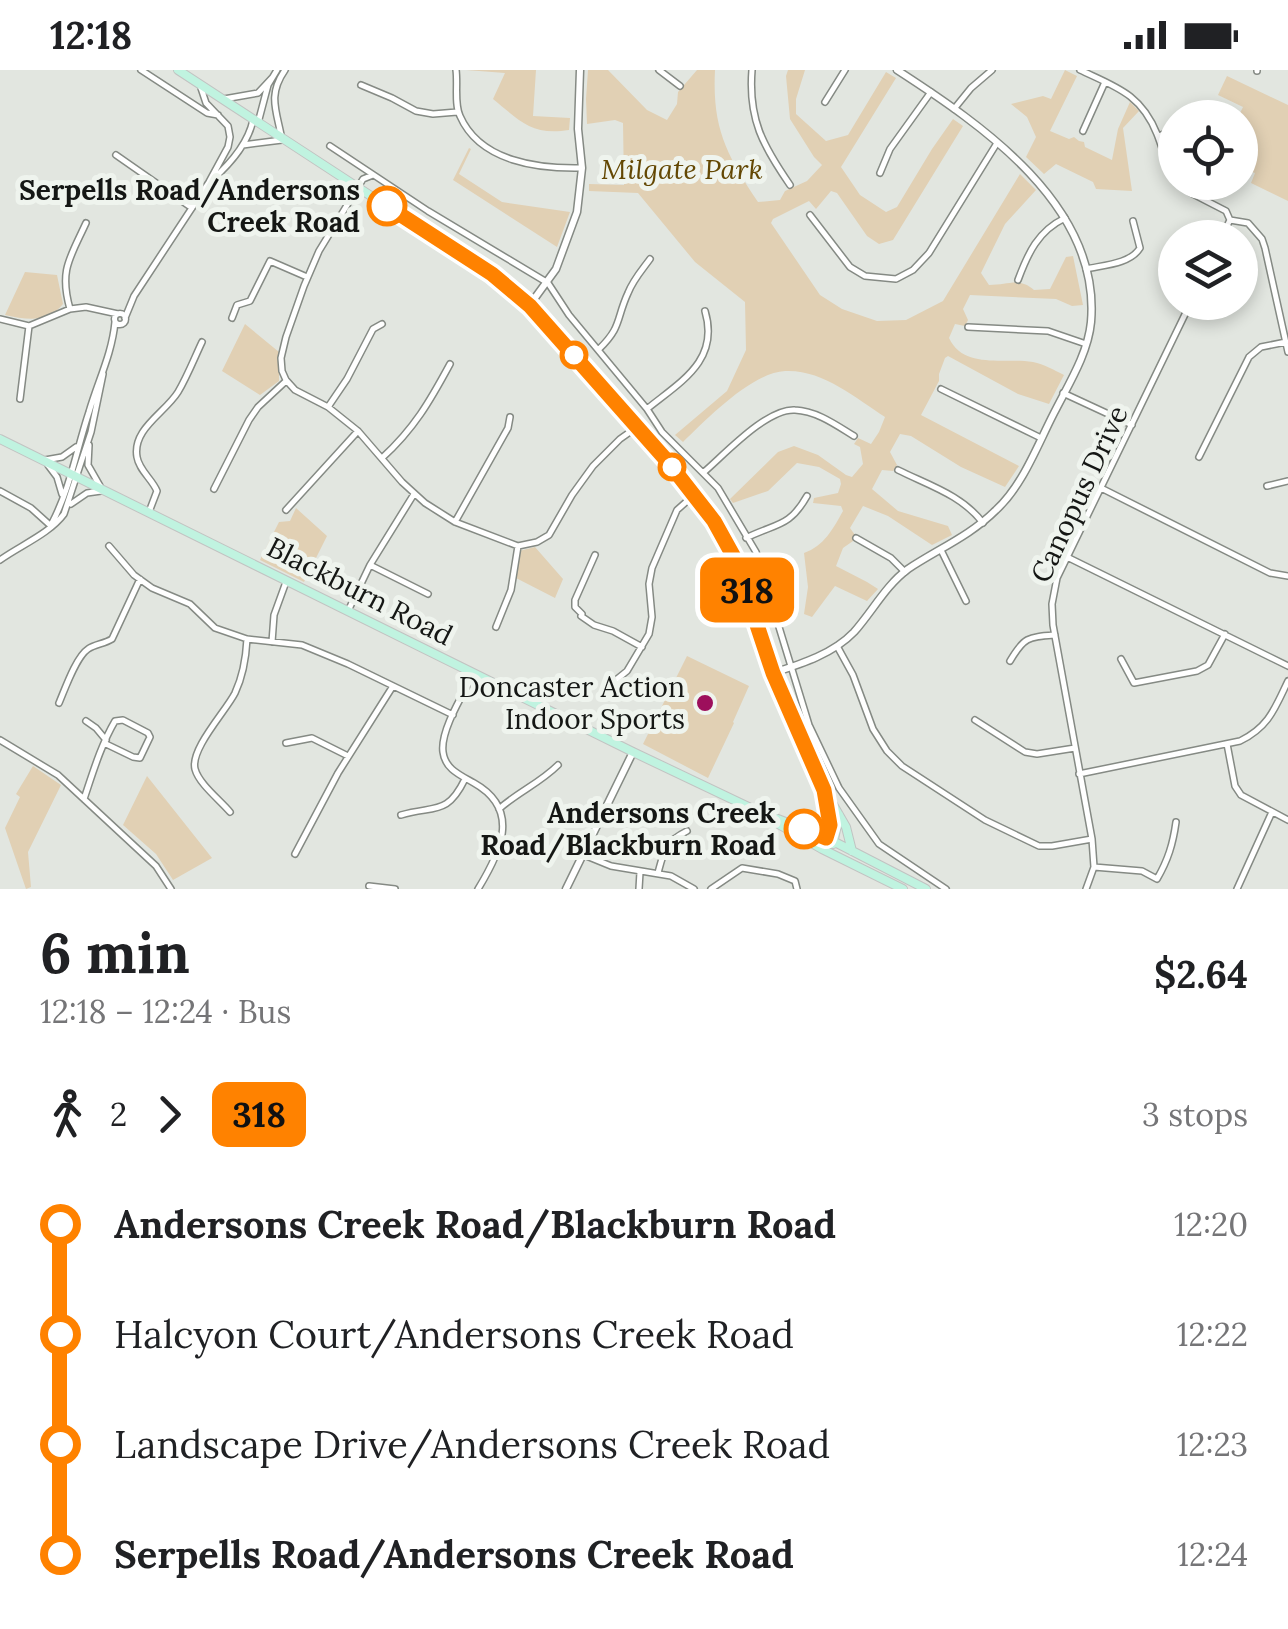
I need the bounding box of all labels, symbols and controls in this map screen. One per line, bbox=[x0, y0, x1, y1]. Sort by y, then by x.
text: 12:18 bbox=[50, 11, 132, 59]
map controls bbox=[1158, 100, 1258, 320]
button: locate bbox=[1158, 100, 1258, 200]
park label: Milgate Park bbox=[601, 151, 763, 187]
place label: Serpells Road/Andersons Creek Road bbox=[19, 172, 360, 240]
marker: Serpells Road/Andersons Creek Road bbox=[368, 187, 406, 225]
button: layers bbox=[1158, 220, 1258, 320]
unlabelled marker bbox=[561, 342, 587, 368]
street label: Canopus Drive bbox=[1022, 400, 1136, 588]
unlabelled marker bbox=[659, 454, 685, 480]
street label: Blackburn Road bbox=[261, 529, 459, 653]
line badge: 318 bbox=[690, 558, 804, 622]
text: 318 bbox=[720, 568, 774, 613]
place label: Doncaster Action Indoor Sports bbox=[459, 669, 685, 737]
marker: Doncaster Action Indoor Sports bbox=[694, 692, 716, 714]
place label: Andersons Creek Road/Blackburn Road bbox=[480, 795, 776, 863]
marker: Andersons Creek Road/Blackburn Road bbox=[785, 810, 823, 848]
text: 6 min bbox=[40, 918, 190, 988]
text: $2.64 bbox=[1154, 950, 1248, 998]
text: 12:18 – 12:24 · Bus bbox=[40, 991, 291, 1032]
icon: walk bbox=[40, 1087, 95, 1142]
icon: forward bbox=[142, 1087, 197, 1142]
text: 318 bbox=[232, 1092, 286, 1137]
text: 2 bbox=[110, 1094, 127, 1135]
text: 3 stops bbox=[1142, 1094, 1248, 1135]
text: Andersons Creek Road/Blackburn Road bbox=[114, 1200, 836, 1248]
text: 12:20 bbox=[1174, 1204, 1248, 1245]
text: Halcyon Court/Andersons Creek Road bbox=[114, 1310, 794, 1358]
text: 12:22 bbox=[1177, 1314, 1248, 1355]
text: Landscape Drive/Andersons Creek Road bbox=[114, 1420, 830, 1468]
text: 12:23 bbox=[1177, 1424, 1248, 1465]
text: Serpells Road/Andersons Creek Road bbox=[114, 1530, 794, 1578]
text: 12:24 bbox=[1177, 1534, 1248, 1575]

